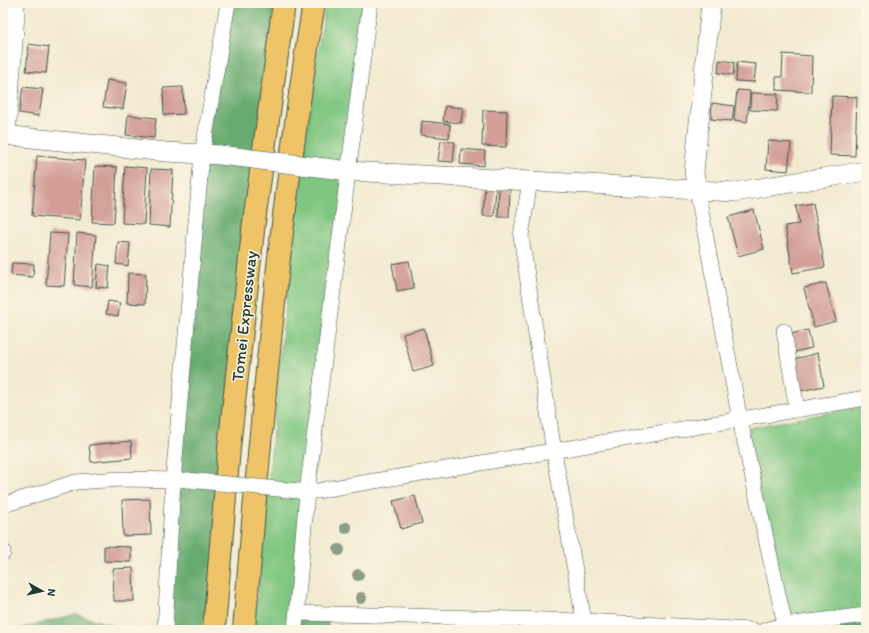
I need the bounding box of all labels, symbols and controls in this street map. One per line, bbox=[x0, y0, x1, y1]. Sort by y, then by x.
street label: Tomei Expressway bbox=[227, 250, 261, 382]
north arrow bbox=[22, 571, 62, 611]
text: N bbox=[44, 588, 58, 597]

